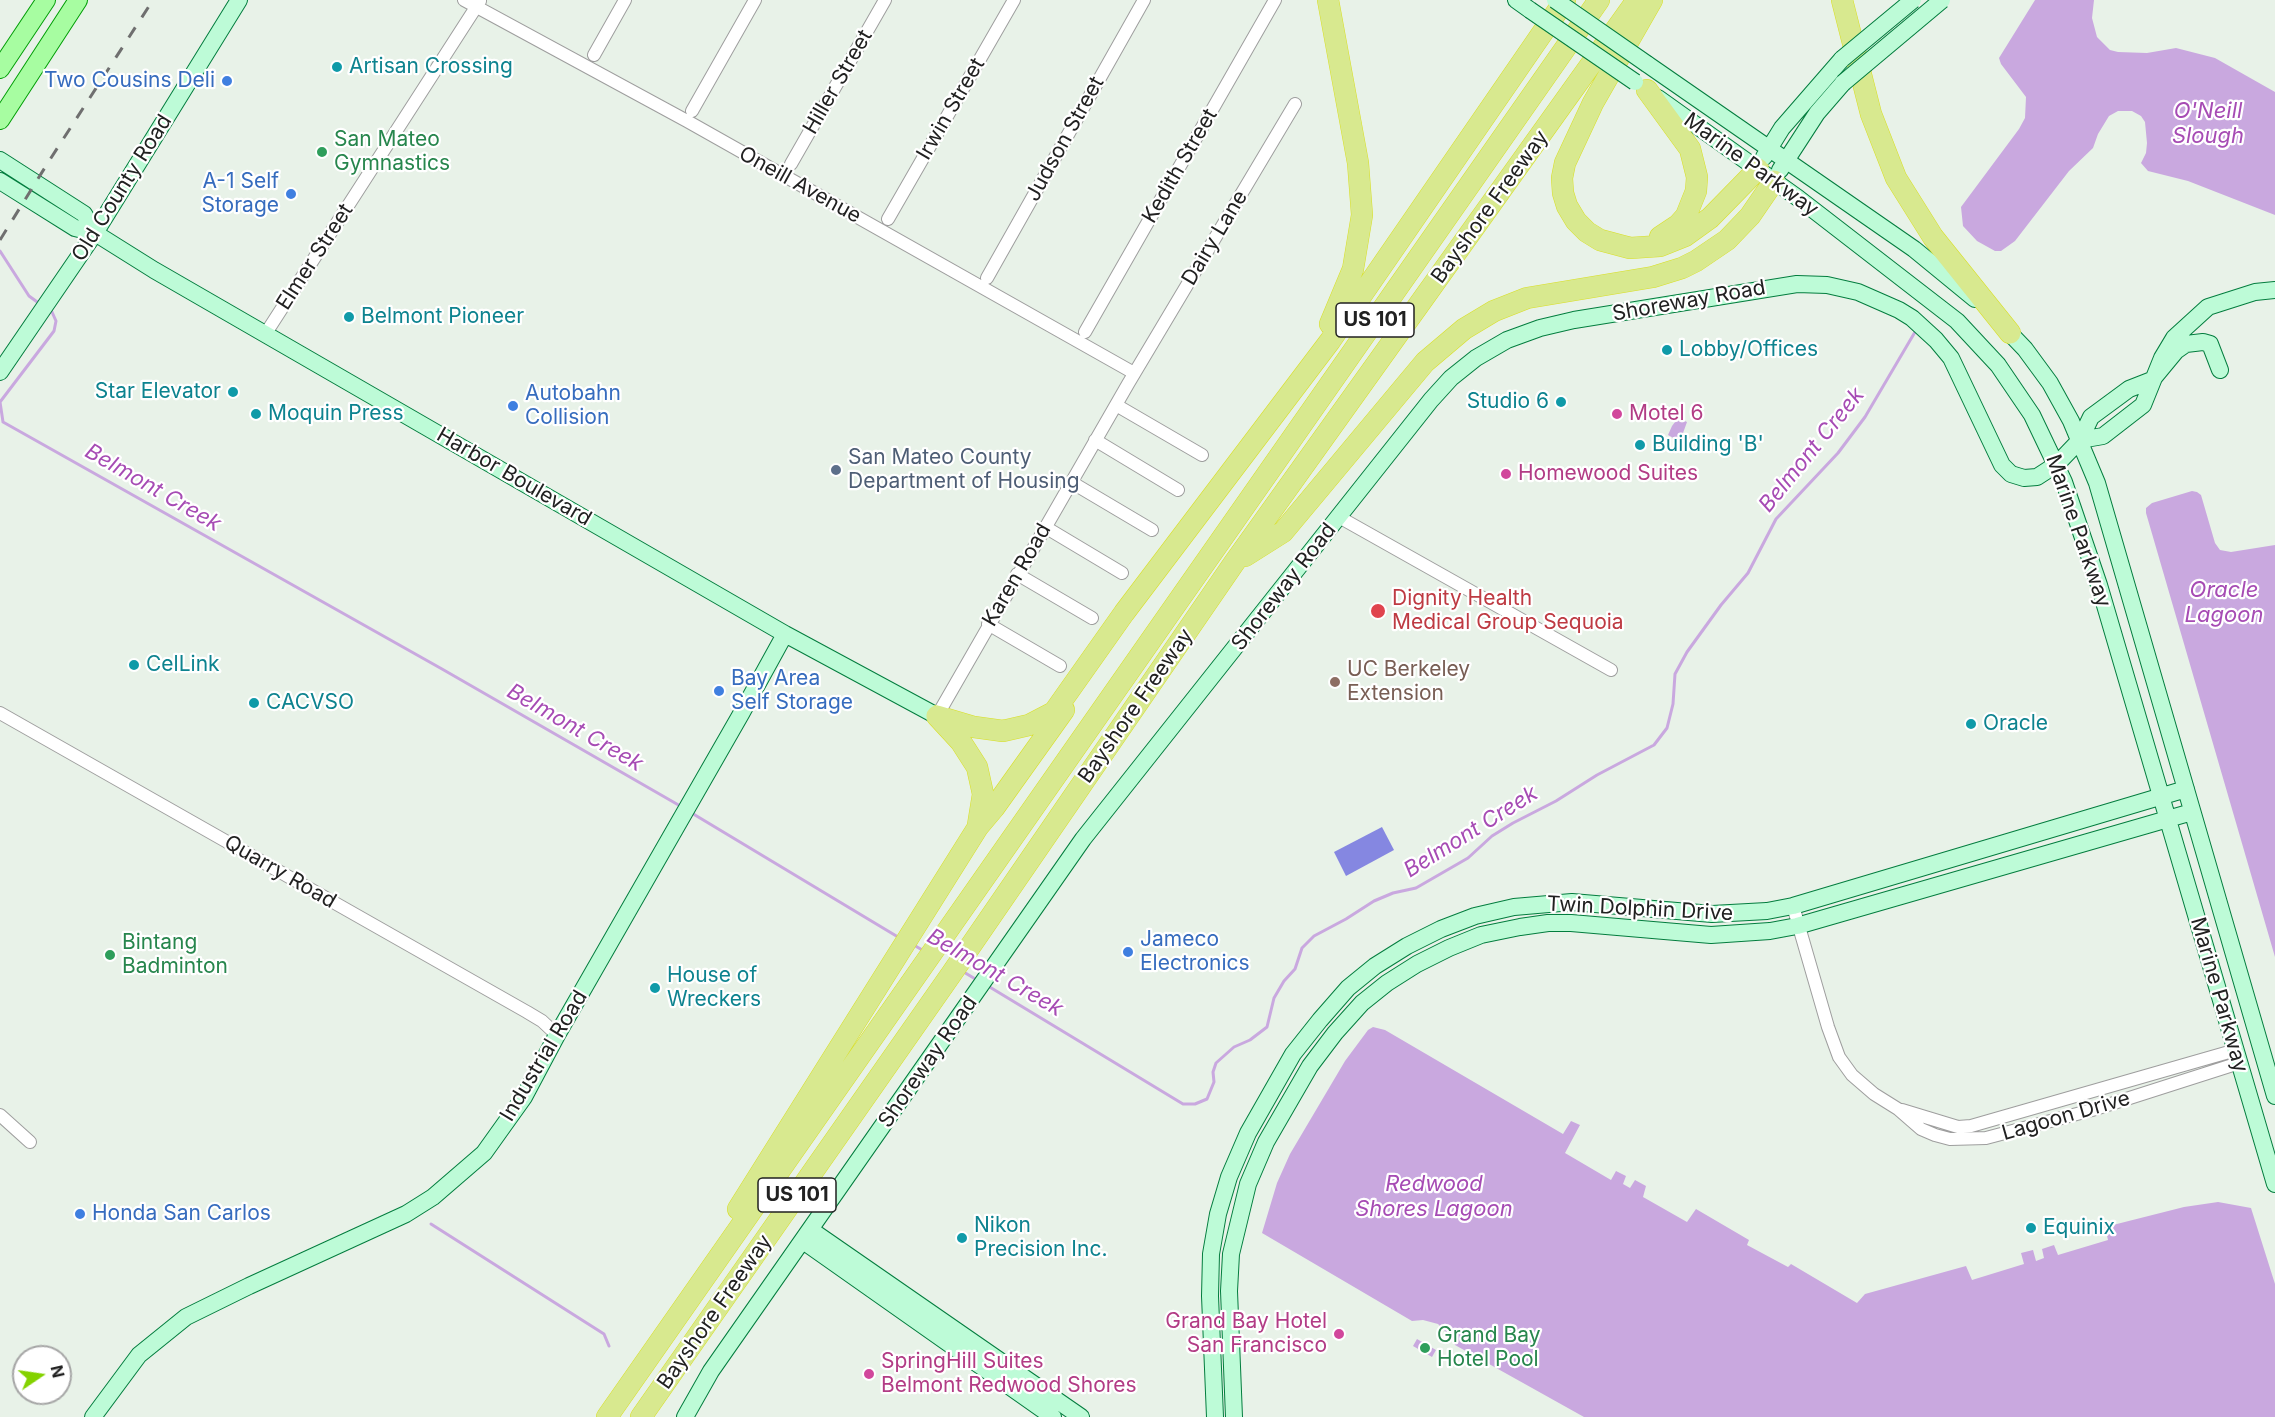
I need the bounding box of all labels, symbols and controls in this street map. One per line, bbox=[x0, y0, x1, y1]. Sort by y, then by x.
street label: Hiller Street bbox=[798, 25, 878, 139]
place label: Artisan Crossing bbox=[349, 54, 513, 80]
street label: Irwin Street bbox=[912, 54, 990, 164]
marker: Artisan Crossing bbox=[330, 60, 344, 74]
place label: Two Cousins Deli bbox=[44, 68, 215, 94]
street label: Judson Street bbox=[1020, 72, 1110, 206]
marker: Two Cousins Deli bbox=[220, 74, 234, 88]
water label: O'Neill Slough bbox=[2172, 98, 2244, 150]
street label: Kedith Street bbox=[1137, 104, 1223, 228]
street label: Marine Parkway bbox=[1679, 108, 1823, 222]
street label: Old County Road bbox=[67, 110, 177, 266]
street label: Bayshore Freeway bbox=[1426, 126, 1554, 288]
place label: San Mateo Gymnastics bbox=[334, 127, 450, 177]
street label: Oneill Avenue bbox=[735, 141, 865, 229]
marker: San Mateo Gymnastics bbox=[315, 145, 329, 159]
place label: A-1 Self Storage bbox=[201, 169, 279, 219]
street label: Dairy Lane bbox=[1177, 186, 1253, 290]
marker: A-1 Self Storage bbox=[284, 187, 298, 201]
street label: Elmer Street bbox=[271, 199, 359, 315]
street label: Shoreway Road bbox=[1611, 275, 1767, 327]
road number: US 101 bbox=[1336, 303, 1414, 337]
place label: Belmont Pioneer bbox=[361, 304, 524, 330]
marker: Belmont Pioneer bbox=[342, 310, 356, 324]
place label: Lobby/Offices bbox=[1679, 337, 1818, 363]
marker: Lobby/Offices bbox=[1660, 343, 1674, 357]
place label: Star Elevator bbox=[95, 379, 221, 405]
place label: Autobahn Collision bbox=[525, 381, 621, 431]
water label: Belmont Creek bbox=[1754, 382, 1870, 518]
marker: Star Elevator bbox=[226, 385, 240, 399]
place label: Studio 6 bbox=[1467, 389, 1549, 415]
marker: Studio 6 bbox=[1554, 395, 1568, 409]
marker: Autobahn Collision bbox=[506, 399, 520, 413]
place label: Moquin Press bbox=[268, 401, 404, 427]
place label: Motel 6 bbox=[1629, 401, 1703, 427]
marker: Moquin Press bbox=[249, 407, 263, 421]
marker: Motel 6 bbox=[1610, 407, 1624, 421]
street label: Harbor Boulevard bbox=[432, 422, 596, 532]
place label: Building 'B' bbox=[1652, 432, 1764, 458]
water label: Belmont Creek bbox=[80, 438, 226, 538]
marker: Building 'B' bbox=[1633, 438, 1647, 452]
place label: San Mateo County Department of Housing bbox=[848, 445, 1080, 495]
street label: Marine Parkway bbox=[2040, 451, 2116, 611]
place label: Homewood Suites bbox=[1518, 461, 1698, 487]
marker: San Mateo County Department of Housing bbox=[829, 463, 843, 477]
marker: Homewood Suites bbox=[1499, 467, 1513, 481]
street label: Shoreway Road bbox=[1226, 518, 1342, 656]
street label: Karen Road bbox=[977, 519, 1057, 631]
water label: Oracle Lagoon bbox=[2185, 577, 2263, 628]
place label: Dignity Health Medical Group Sequoia bbox=[1392, 586, 1624, 636]
marker: Dignity Health Medical Group Sequoia bbox=[1369, 602, 1387, 620]
street label: Bayshore Freeway bbox=[1073, 624, 1199, 788]
place label: CelLink bbox=[146, 652, 220, 678]
place label: UC Berkeley Extension bbox=[1347, 657, 1470, 707]
marker: CelLink bbox=[127, 658, 141, 672]
place label: Bay Area Self Storage bbox=[731, 666, 853, 716]
marker: UC Berkeley Extension bbox=[1328, 675, 1342, 689]
water label: Belmont Creek bbox=[502, 678, 648, 778]
marker: Bay Area Self Storage bbox=[712, 684, 726, 698]
place label: CACVSO bbox=[266, 690, 354, 716]
marker: CACVSO bbox=[247, 696, 261, 710]
place label: Oracle bbox=[1983, 711, 2048, 737]
marker: Oracle bbox=[1964, 717, 1978, 731]
water label: Belmont Creek bbox=[1399, 780, 1543, 884]
street label: Quarry Road bbox=[220, 830, 340, 914]
street label: Twin Dolphin Drive bbox=[1546, 892, 1734, 926]
street label: Marine Parkway bbox=[2185, 915, 2253, 1075]
water label: Belmont Creek bbox=[922, 923, 1068, 1023]
place label: Jameco Electronics bbox=[1140, 927, 1250, 977]
place label: Bintang Badminton bbox=[122, 930, 228, 980]
marker: Jameco Electronics bbox=[1121, 945, 1135, 959]
marker: Bintang Badminton bbox=[103, 948, 117, 962]
place label: House of Wreckers bbox=[667, 963, 761, 1013]
marker: House of Wreckers bbox=[648, 981, 662, 995]
street label: Industrial Road bbox=[495, 986, 593, 1126]
street label: Shoreway Road bbox=[873, 991, 983, 1133]
street label: Lagoon Drive bbox=[1999, 1086, 2133, 1146]
water label: Redwood Shores Lagoon bbox=[1355, 1171, 1513, 1222]
road number: US 101 bbox=[758, 1178, 836, 1212]
place label: Honda San Carlos bbox=[92, 1201, 271, 1227]
marker: Honda San Carlos bbox=[73, 1207, 87, 1221]
place label: Nikon Precision Inc. bbox=[974, 1213, 1107, 1263]
place label: Equinix bbox=[2043, 1215, 2115, 1241]
marker: Equinix bbox=[2024, 1221, 2038, 1235]
street label: Bayshore Freeway bbox=[652, 1230, 778, 1394]
marker: Nikon Precision Inc. bbox=[955, 1231, 969, 1245]
place label: Grand Bay Hotel San Francisco bbox=[1165, 1309, 1327, 1359]
place label: Grand Bay Hotel Pool bbox=[1437, 1323, 1541, 1373]
marker: Grand Bay Hotel San Francisco bbox=[1332, 1327, 1346, 1341]
marker: Grand Bay Hotel Pool bbox=[1418, 1341, 1432, 1355]
north arrow bbox=[12, 1345, 72, 1405]
place label: SpringHill Suites Belmont Redwood Shores bbox=[881, 1349, 1137, 1399]
text: N bbox=[46, 1363, 69, 1380]
marker: SpringHill Suites Belmont Redwood Shores bbox=[862, 1367, 876, 1381]

